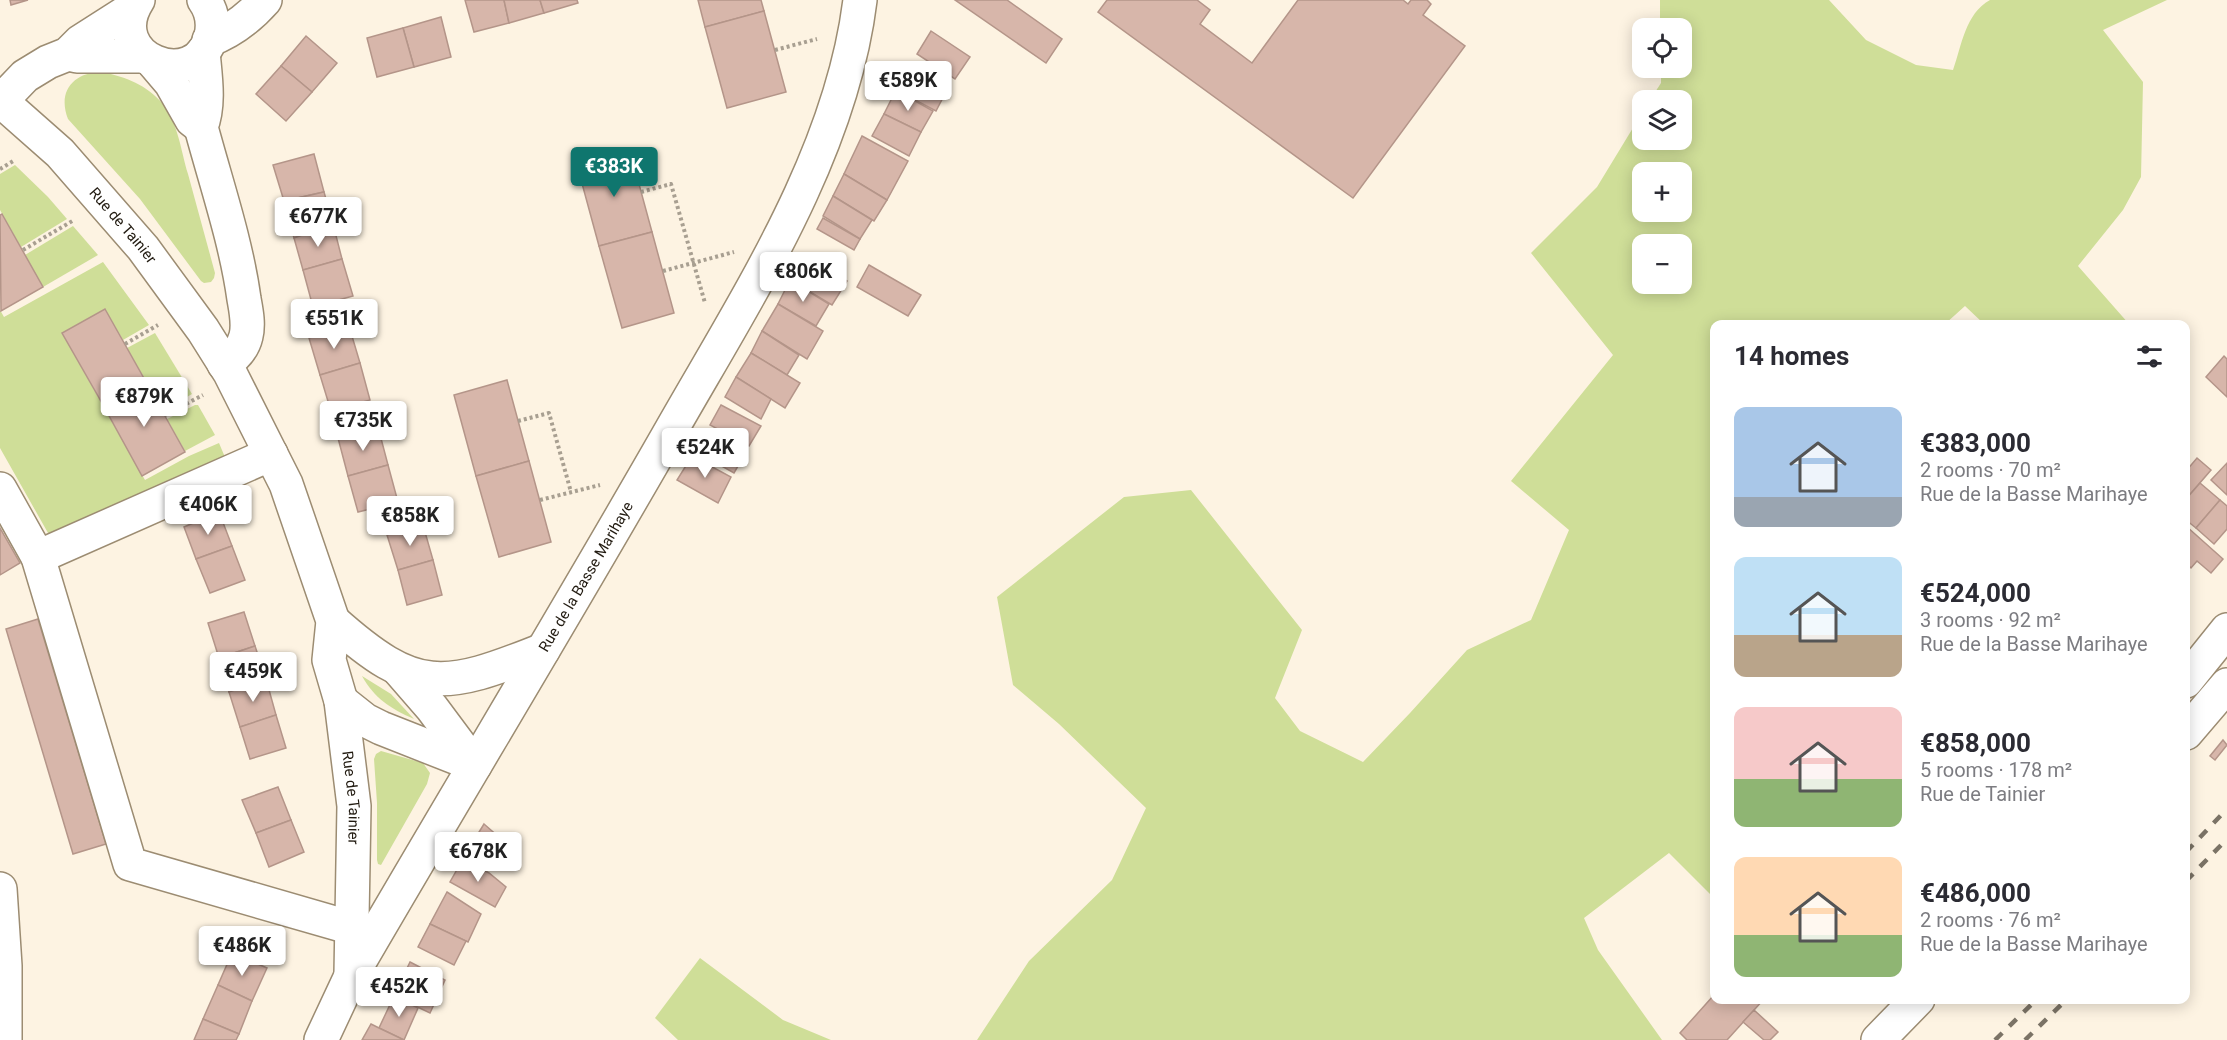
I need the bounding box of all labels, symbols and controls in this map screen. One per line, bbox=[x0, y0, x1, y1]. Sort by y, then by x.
map controls bbox=[1632, 18, 1692, 294]
button: locate bbox=[1632, 18, 1692, 78]
pin: €589K bbox=[866, 61, 950, 112]
text: €589K bbox=[879, 68, 937, 92]
button: layers bbox=[1632, 90, 1692, 150]
pin: €383K bbox=[572, 147, 656, 198]
text: €383K bbox=[585, 154, 643, 178]
button: + bbox=[1632, 162, 1692, 222]
street label: Rue de Tainier bbox=[85, 184, 160, 267]
pin: €677K bbox=[276, 197, 360, 248]
text: €677K bbox=[289, 204, 347, 228]
button: − bbox=[1632, 234, 1692, 294]
pin: €806K bbox=[761, 252, 845, 303]
text: €806K bbox=[774, 259, 832, 283]
pin: €551K bbox=[292, 299, 376, 350]
text: €551K bbox=[305, 306, 363, 330]
icon: filters bbox=[2133, 340, 2166, 373]
text: 14 homes bbox=[1734, 341, 1849, 371]
pin: €879K bbox=[102, 377, 186, 428]
text: €879K bbox=[115, 384, 173, 408]
pin: €735K bbox=[321, 401, 405, 452]
text: €735K bbox=[334, 408, 392, 432]
pin: €524K bbox=[663, 428, 747, 479]
text: €383,000 bbox=[1920, 428, 2031, 458]
icon: home bbox=[1782, 431, 1854, 503]
text: €524K bbox=[676, 435, 734, 459]
text: 2 rooms · 70 m² bbox=[1920, 458, 2061, 482]
text: Rue de la Basse Marihaye bbox=[1920, 482, 2148, 506]
pin: €406K bbox=[166, 485, 250, 536]
text: €406K bbox=[179, 492, 237, 516]
pin: €858K bbox=[368, 496, 452, 547]
street label: Rue de la Basse Marihaye bbox=[535, 498, 637, 655]
text: €858K bbox=[381, 503, 439, 527]
text: €524,000 bbox=[1920, 578, 2031, 608]
icon: home bbox=[1782, 581, 1854, 653]
text: 3 rooms · 92 m² bbox=[1920, 608, 2061, 632]
text: Rue de la Basse Marihaye bbox=[1920, 632, 2148, 656]
pin: €459K bbox=[211, 652, 295, 703]
text: €459K bbox=[224, 659, 282, 683]
text: €858,000 bbox=[1920, 728, 2031, 758]
icon: home bbox=[1782, 731, 1854, 803]
street label: Rue de Tainier bbox=[338, 750, 363, 845]
text: 5 rooms · 178 m² bbox=[1920, 758, 2072, 782]
text: Rue de Tainier bbox=[1920, 782, 2045, 806]
pin: €678K bbox=[436, 832, 520, 883]
text: €678K bbox=[449, 839, 507, 863]
text: €486,000 bbox=[1920, 878, 2031, 908]
icon: home bbox=[1782, 881, 1854, 953]
text: 2 rooms · 76 m² bbox=[1920, 908, 2061, 932]
pin: €486K bbox=[200, 926, 284, 977]
text: Rue de la Basse Marihaye bbox=[1920, 932, 2148, 956]
text: €486K bbox=[213, 933, 271, 957]
pin: €452K bbox=[357, 967, 441, 1018]
text: €452K bbox=[370, 974, 428, 998]

